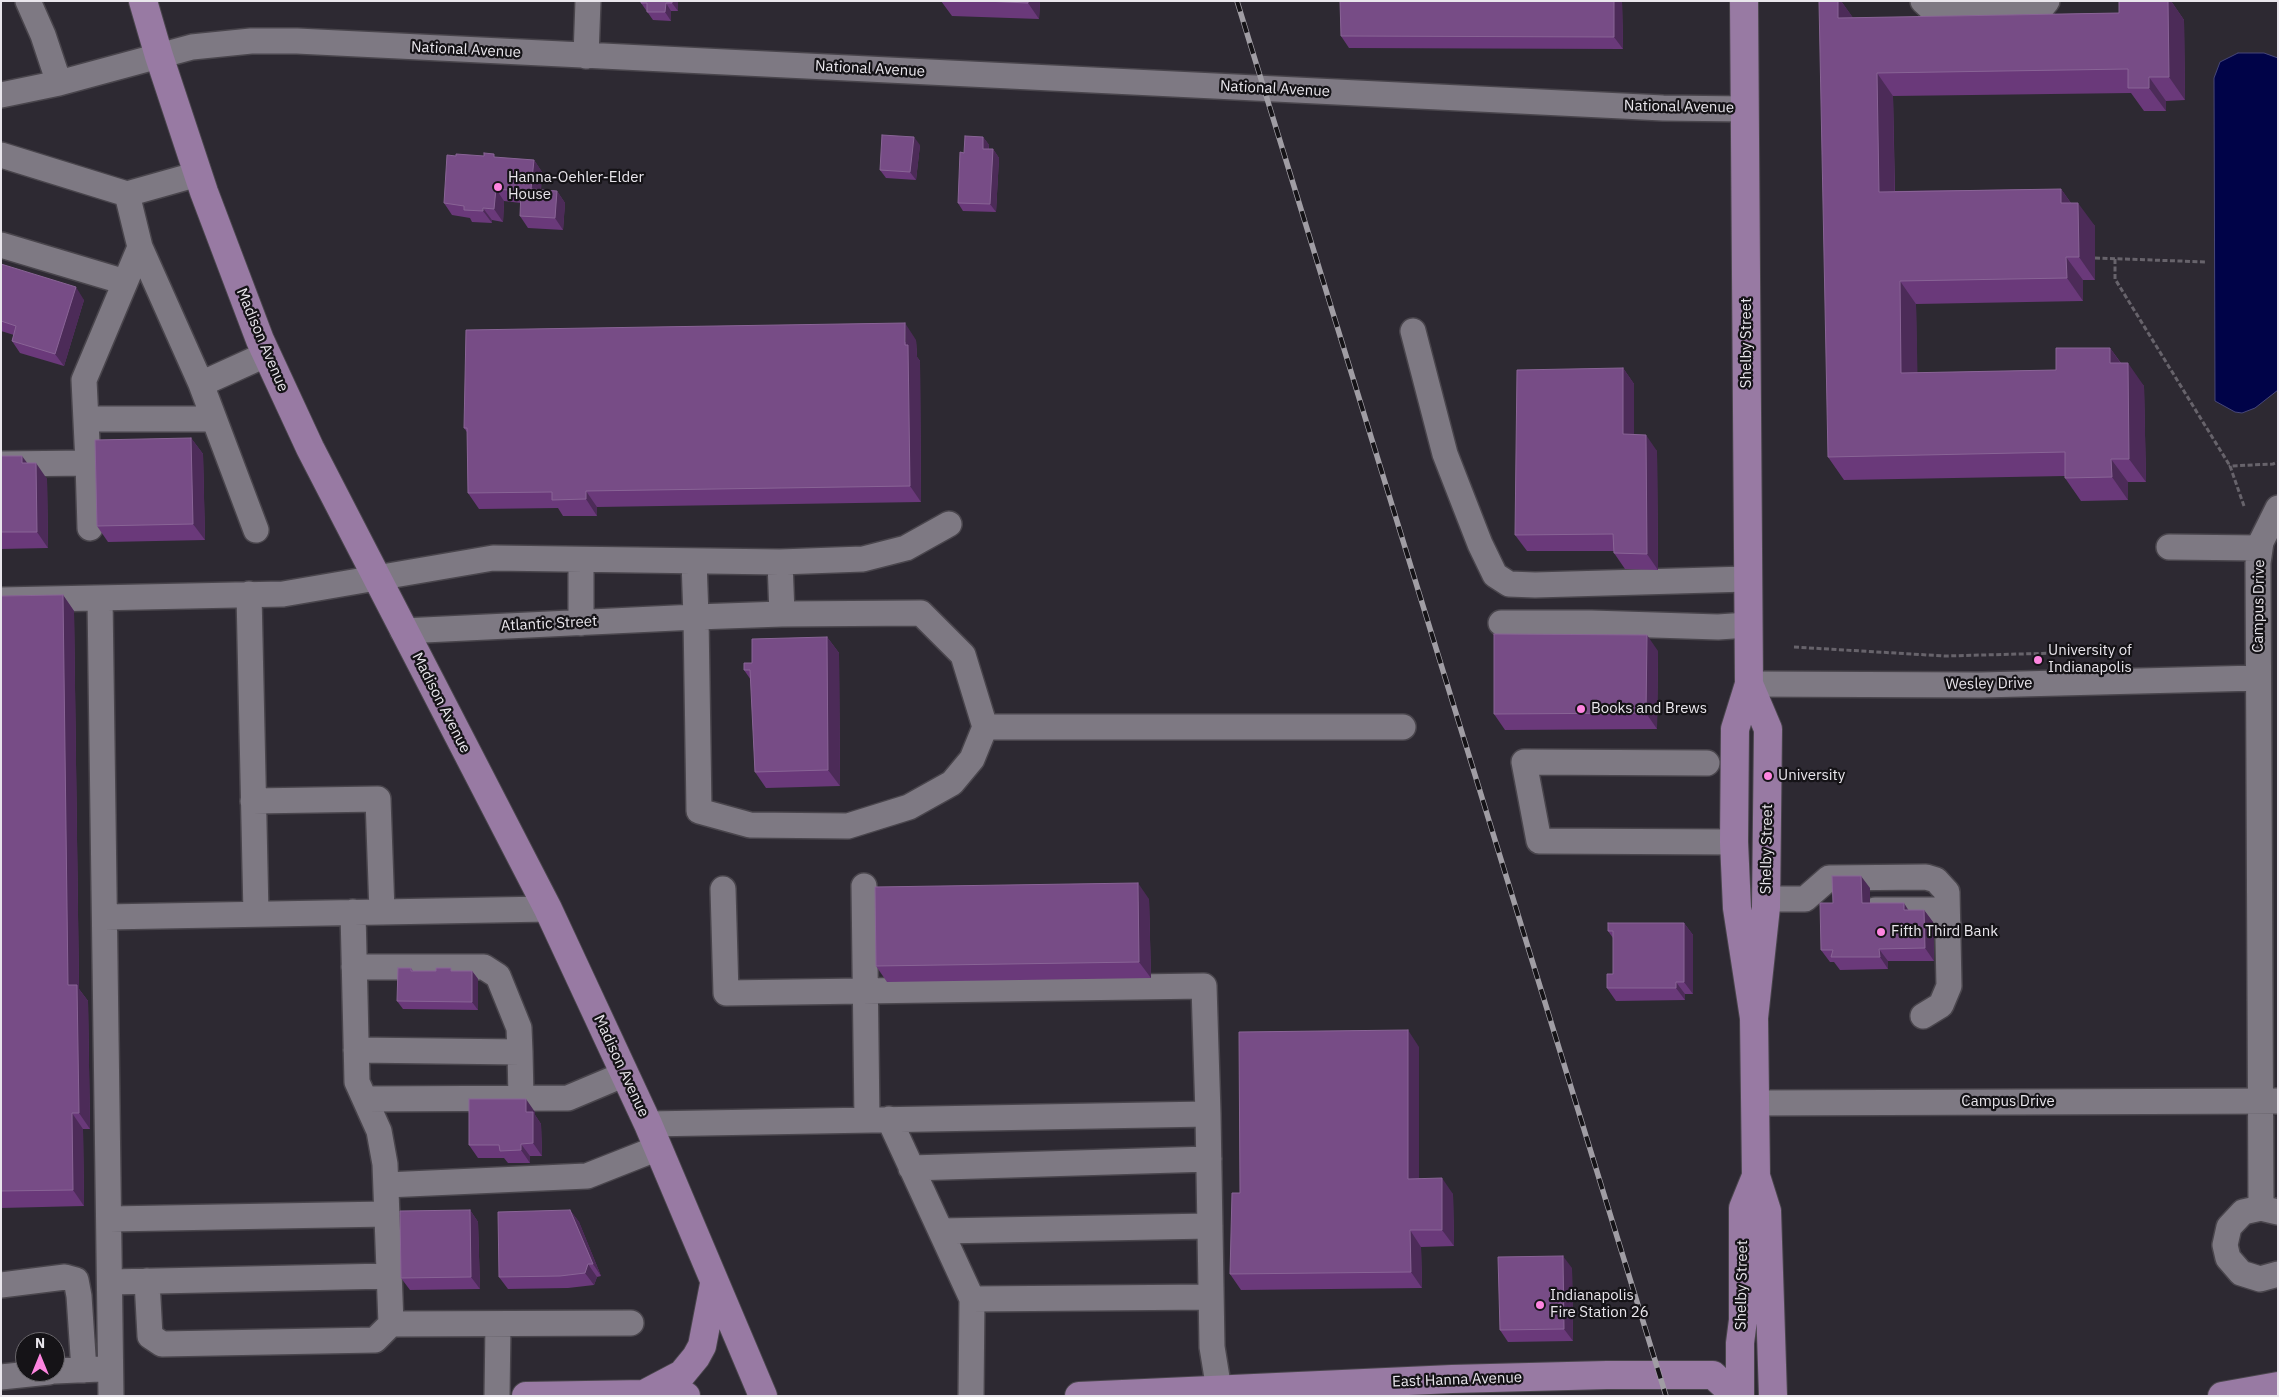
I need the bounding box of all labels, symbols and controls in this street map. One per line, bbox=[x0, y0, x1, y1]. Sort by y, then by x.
street label: National Avenue bbox=[410, 38, 522, 62]
street label: National Avenue bbox=[814, 57, 926, 81]
street label: National Avenue bbox=[1219, 77, 1331, 101]
street label: National Avenue bbox=[1624, 97, 1734, 117]
place label: Hanna-Oehler-Elder House bbox=[508, 169, 644, 204]
marker: Hanna-Oehler-Elder House bbox=[492, 181, 504, 193]
street label: Madison Avenue bbox=[232, 286, 292, 394]
street label: Shelby Street bbox=[1738, 298, 1756, 388]
street label: Campus Drive bbox=[2249, 559, 2269, 653]
street label: Atlantic Street bbox=[500, 612, 598, 636]
place label: University of Indianapolis bbox=[2048, 642, 2132, 677]
street label: Madison Avenue bbox=[408, 650, 474, 756]
marker: University of Indianapolis bbox=[2032, 654, 2044, 666]
street label: Wesley Drive bbox=[1945, 674, 2033, 694]
place label: Books and Brews bbox=[1591, 700, 1707, 718]
marker: Books and Brews bbox=[1575, 703, 1587, 715]
place label: University bbox=[1778, 767, 1845, 785]
marker: University bbox=[1762, 770, 1774, 782]
street label: Shelby Street bbox=[1757, 804, 1777, 894]
place label: Fifth Third Bank bbox=[1891, 923, 1998, 941]
marker: Fifth Third Bank bbox=[1875, 926, 1887, 938]
street label: Madison Avenue bbox=[589, 1012, 653, 1120]
street label: Campus Drive bbox=[1961, 1093, 2055, 1111]
street label: Shelby Street bbox=[1732, 1240, 1752, 1330]
place label: Indianapolis Fire Station 26 bbox=[1550, 1287, 1649, 1322]
marker: Indianapolis Fire Station 26 bbox=[1534, 1299, 1546, 1311]
north arrow bbox=[15, 1332, 65, 1382]
text: N bbox=[35, 1334, 45, 1352]
street label: East Hanna Avenue bbox=[1392, 1369, 1522, 1391]

